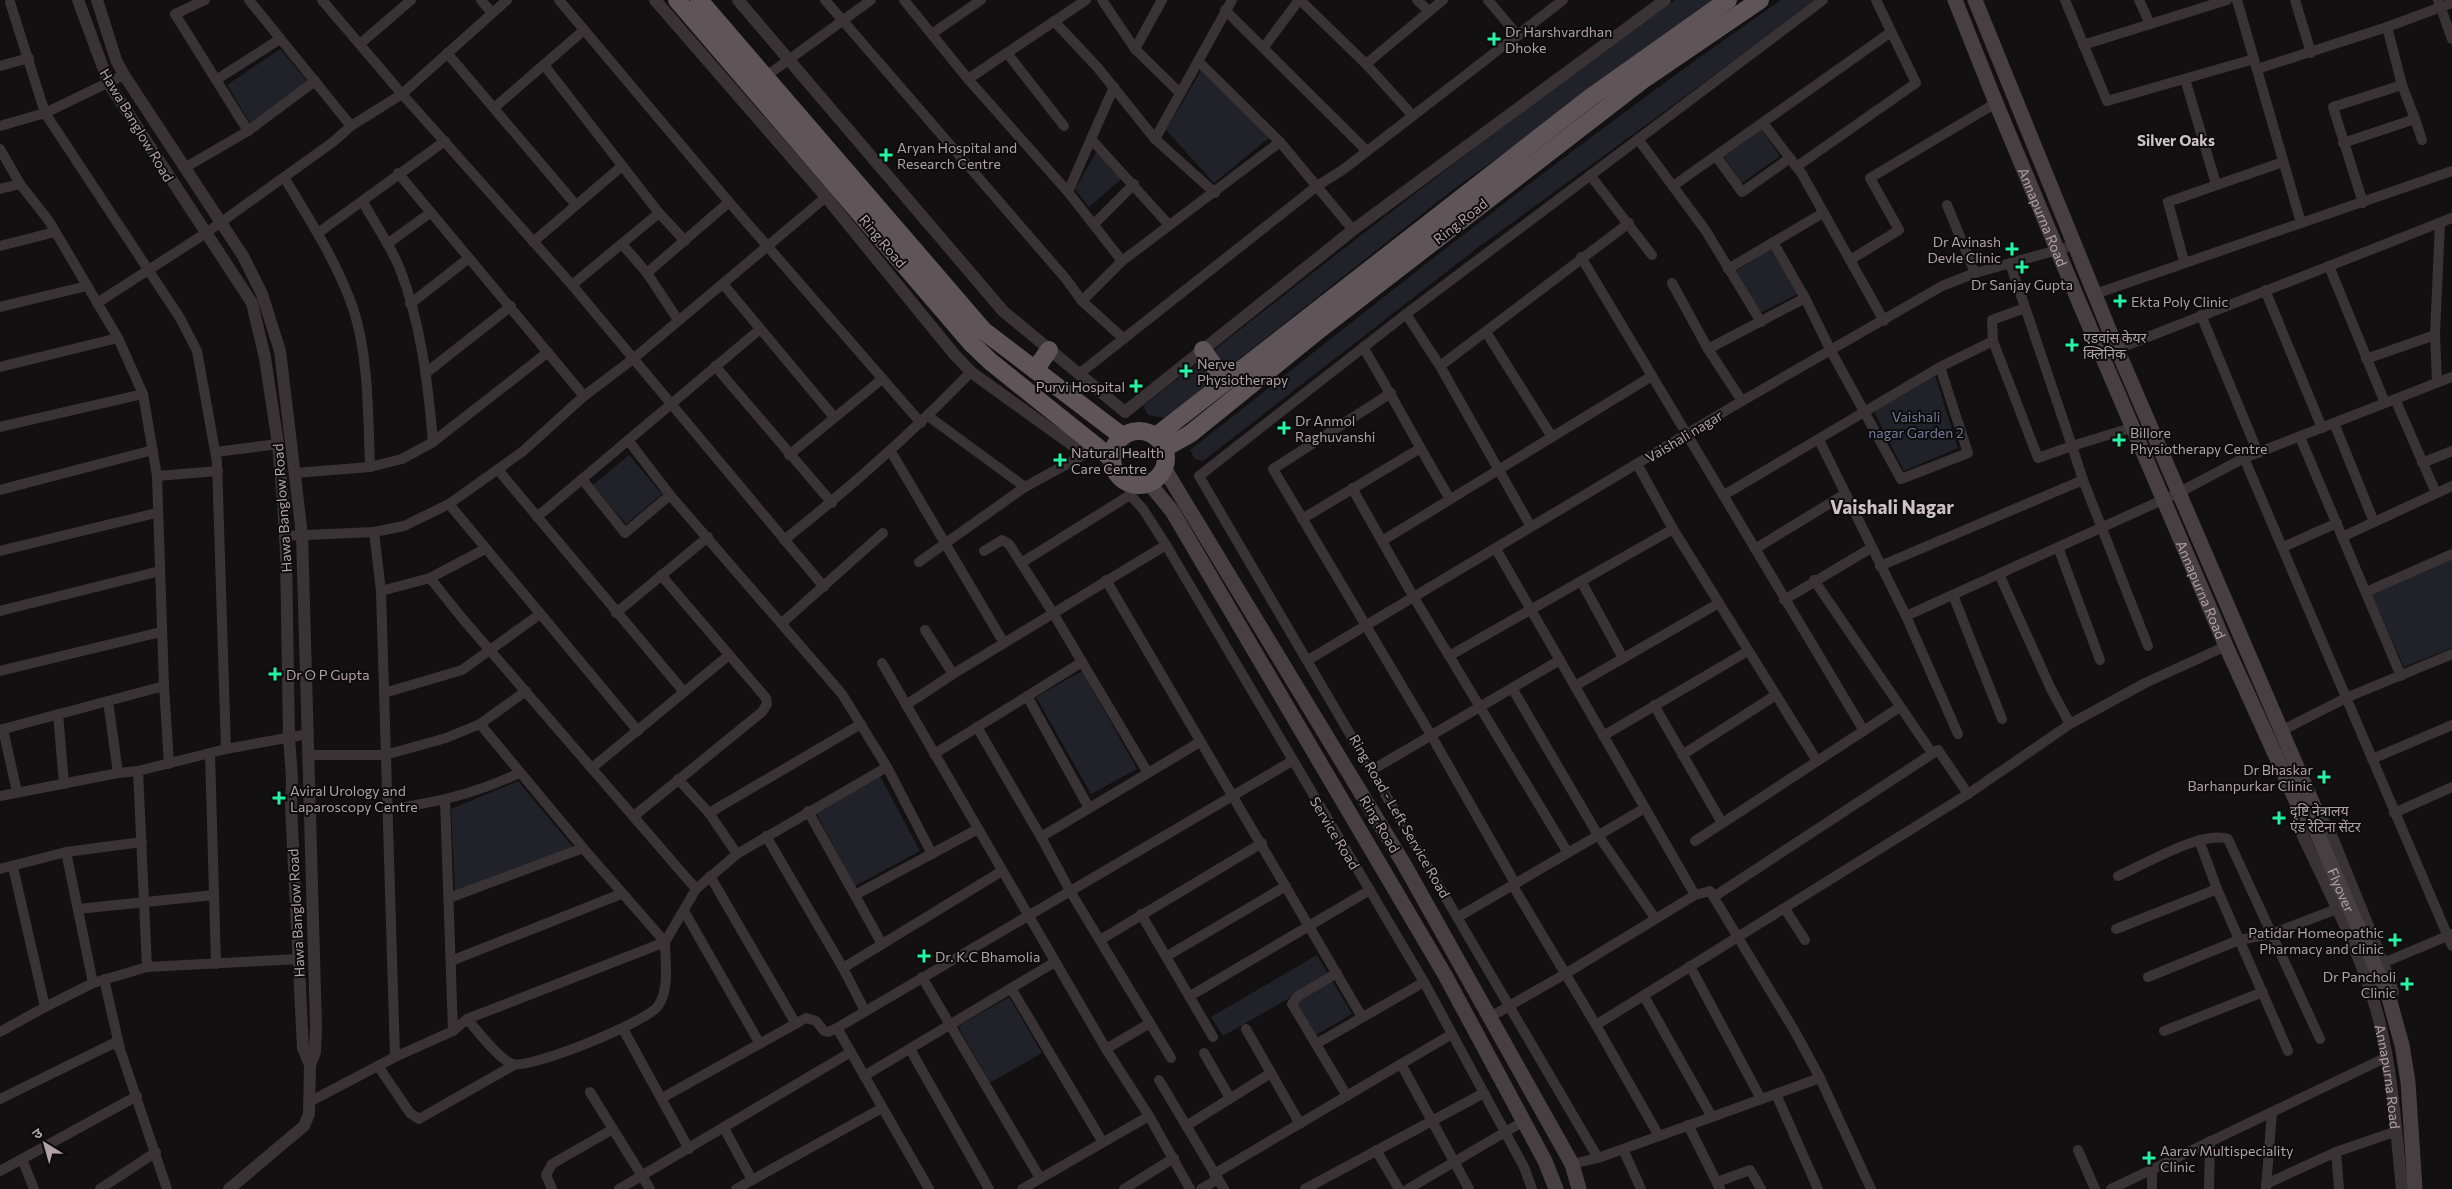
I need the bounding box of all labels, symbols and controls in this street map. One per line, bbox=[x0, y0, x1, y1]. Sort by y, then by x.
place label: Dr Harshvardhan Dhoke bbox=[1505, 23, 1612, 56]
marker: Dr Harshvardhan Dhoke bbox=[1487, 32, 1501, 46]
street label: Hawa Banglow Road bbox=[97, 65, 177, 185]
district label: Silver Oaks bbox=[2137, 131, 2215, 149]
place label: Aryan Hospital and Research Centre bbox=[897, 139, 1017, 172]
marker: Aryan Hospital and Research Centre bbox=[879, 148, 893, 162]
street label: Annapurna Road bbox=[2015, 165, 2072, 269]
street label: Ring Road bbox=[1430, 195, 1490, 247]
street label: Ring Road bbox=[856, 211, 910, 271]
place label: Dr Avinash Devle Clinic bbox=[1927, 233, 2001, 266]
marker: Dr Avinash Devle Clinic bbox=[2005, 242, 2019, 256]
marker: Dr Sanjay Gupta bbox=[2015, 260, 2029, 274]
place label: Dr Sanjay Gupta bbox=[1971, 276, 2073, 293]
place label: Ekta Poly Clinic bbox=[2131, 293, 2228, 310]
marker: Ekta Poly Clinic bbox=[2113, 294, 2127, 308]
place label: एडवांस केयर क्लिनिक bbox=[2083, 329, 2147, 362]
marker: एडवांस केयर क्लिनिक bbox=[2065, 338, 2079, 352]
place label: Nerve Physiotherapy bbox=[1197, 355, 1288, 388]
marker: Nerve Physiotherapy bbox=[1179, 364, 1193, 378]
place label: Purvi Hospital bbox=[1036, 378, 1125, 395]
marker: Purvi Hospital bbox=[1129, 379, 1143, 393]
street label: Vaishali nagar bbox=[1642, 406, 1726, 466]
park label: Vaishali nagar Garden 2 bbox=[1868, 408, 1964, 441]
place label: Dr Anmol Raghuvanshi bbox=[1295, 412, 1375, 445]
marker: Dr Anmol Raghuvanshi bbox=[1277, 421, 1291, 435]
place label: Billore Physiotherapy Centre bbox=[2130, 424, 2267, 457]
marker: Billore Physiotherapy Centre bbox=[2112, 433, 2126, 447]
street label: Hawa Banglow Road bbox=[269, 443, 295, 573]
place label: Natural Health Care Centre bbox=[1071, 444, 1164, 477]
marker: Natural Health Care Centre bbox=[1053, 453, 1067, 467]
district label: Vaishali Nagar bbox=[1830, 495, 1954, 518]
street label: Annapurna Road bbox=[2173, 538, 2230, 641]
place label: Dr O P Gupta bbox=[286, 666, 370, 683]
marker: Dr O P Gupta bbox=[268, 667, 282, 681]
street label: Ring Road - Left Service Road bbox=[1346, 731, 1454, 901]
place label: Dr Bhaskar Barhanpurkar Clinic bbox=[2188, 761, 2313, 794]
marker: Dr Bhaskar Barhanpurkar Clinic bbox=[2317, 770, 2331, 784]
place label: Aviral Urology and Laparoscopy Centre bbox=[290, 782, 418, 815]
marker: Aviral Urology and Laparoscopy Centre bbox=[272, 791, 286, 805]
street label: Ring Road bbox=[1356, 792, 1404, 856]
street label: Service Road bbox=[1307, 794, 1363, 872]
place label: दृष्टि नेत्रालय एंड रेटिना सेंटर bbox=[2290, 802, 2361, 835]
marker: दृष्टि नेत्रालय एंड रेटिना सेंटर bbox=[2272, 811, 2286, 825]
street label: Hawa Banglow Road bbox=[284, 848, 308, 978]
street label: Flyover bbox=[2325, 865, 2359, 915]
place label: Patidar Homeopathic Pharmacy and clinic bbox=[2248, 924, 2384, 957]
marker: Patidar Homeopathic Pharmacy and clinic bbox=[2388, 933, 2402, 947]
place label: Dr. K.C Bhamolia bbox=[935, 948, 1040, 965]
marker: Dr. K.C Bhamolia bbox=[917, 949, 931, 963]
place label: Dr Pancholi Clinic bbox=[2323, 968, 2396, 1001]
marker: Dr Pancholi Clinic bbox=[2400, 977, 2414, 991]
street label: Annapurna Road bbox=[2372, 1022, 2405, 1129]
north arrow bbox=[20, 1119, 70, 1169]
text: उ bbox=[28, 1123, 46, 1142]
place label: Aarav Multispeciality Clinic bbox=[2160, 1142, 2293, 1175]
marker: Aarav Multispeciality Clinic bbox=[2142, 1151, 2156, 1165]

